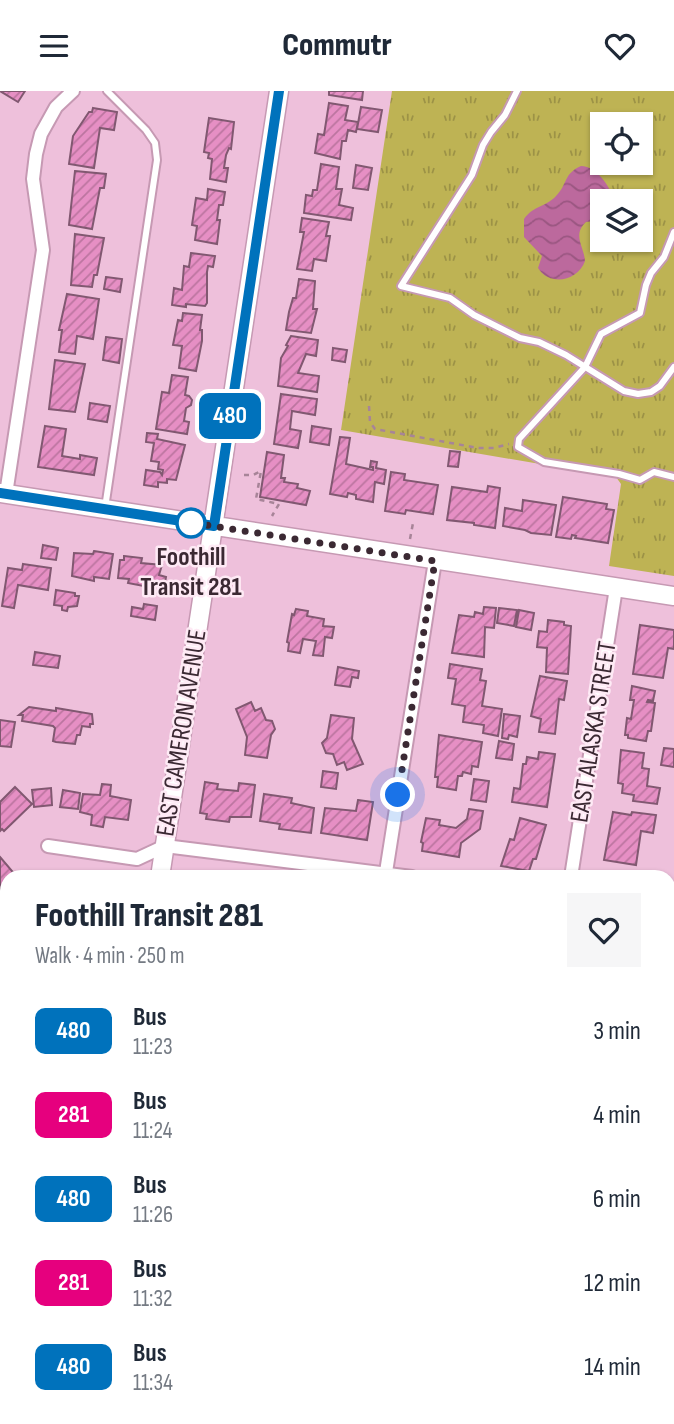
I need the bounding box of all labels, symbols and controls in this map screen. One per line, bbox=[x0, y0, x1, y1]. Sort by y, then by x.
text: Commutr bbox=[282, 26, 392, 65]
icon: menu bbox=[35, 27, 73, 65]
icon: heart bbox=[601, 27, 639, 65]
map controls bbox=[590, 112, 653, 252]
button: locate bbox=[590, 112, 653, 175]
button: layers bbox=[590, 189, 653, 252]
line badge: 480 bbox=[190, 393, 270, 439]
text: 480 bbox=[213, 401, 247, 430]
marker: Foothill Transit 281 bbox=[176, 508, 206, 538]
place label: Foothill Transit 281 bbox=[140, 542, 242, 603]
street label: EAST CAMERON AVENUE bbox=[150, 627, 214, 839]
street label: EAST ALASKA STREET bbox=[564, 639, 624, 825]
your location bbox=[380, 777, 415, 812]
button: heart bbox=[567, 893, 641, 967]
text: Foothill Transit 281 bbox=[35, 896, 263, 936]
text: Walk · 4 min · 250 m bbox=[35, 942, 185, 970]
text: Bus bbox=[133, 1002, 167, 1033]
text: 480 bbox=[57, 1016, 90, 1045]
text: 3 min bbox=[593, 1016, 641, 1047]
text: 11:23 bbox=[133, 1033, 173, 1061]
text: Bus bbox=[133, 1086, 167, 1117]
text: 281 bbox=[58, 1100, 89, 1129]
text: 4 min bbox=[593, 1100, 641, 1131]
text: 11:24 bbox=[133, 1117, 172, 1145]
text: Bus bbox=[133, 1170, 167, 1201]
text: 480 bbox=[57, 1184, 90, 1213]
text: 6 min bbox=[593, 1184, 641, 1215]
text: 11:26 bbox=[133, 1201, 173, 1229]
text: Bus bbox=[133, 1254, 167, 1285]
text: 281 bbox=[58, 1268, 89, 1297]
text: 12 min bbox=[584, 1268, 641, 1299]
text: 11:32 bbox=[133, 1285, 173, 1313]
text: Bus bbox=[133, 1338, 167, 1369]
text: 480 bbox=[57, 1352, 90, 1381]
text: 14 min bbox=[584, 1352, 641, 1383]
text: 11:34 bbox=[133, 1369, 173, 1397]

